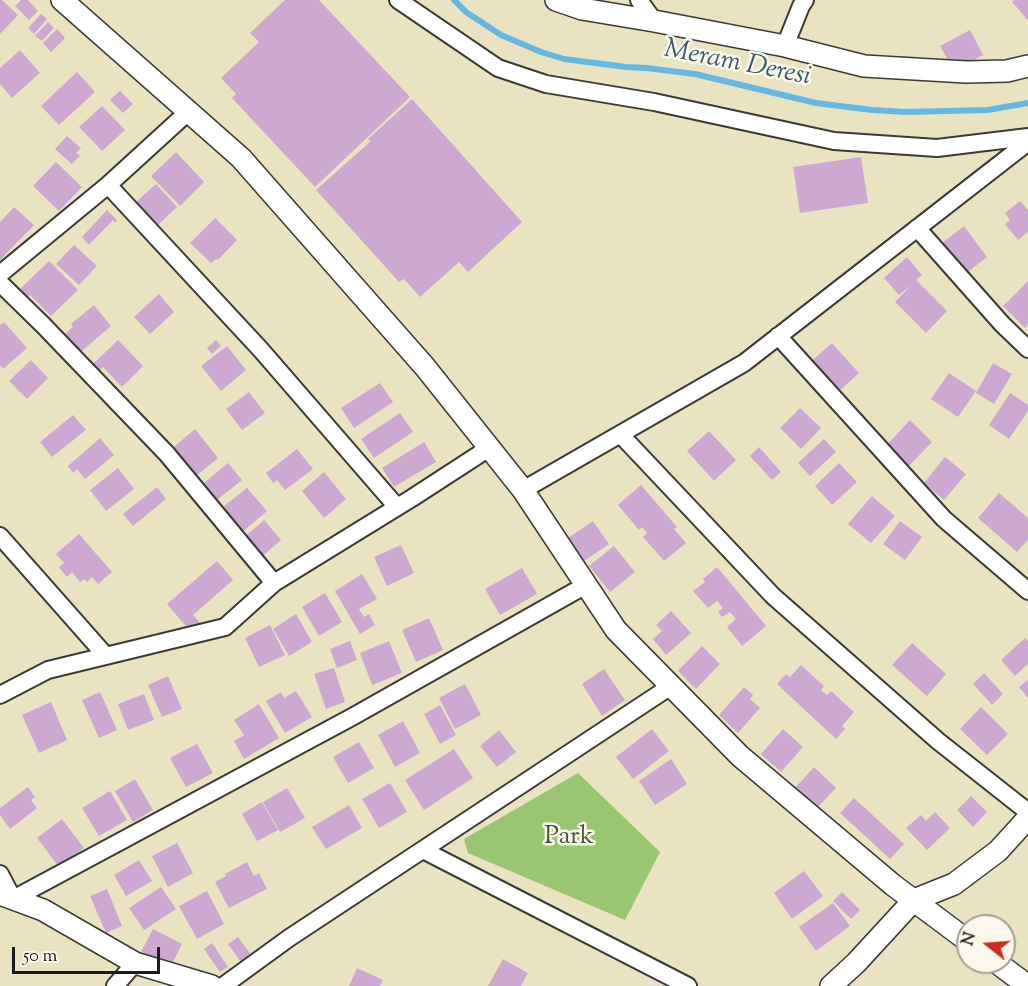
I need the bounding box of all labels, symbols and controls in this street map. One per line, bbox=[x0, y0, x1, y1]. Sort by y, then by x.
water label: Meram Deresi bbox=[661, 35, 813, 95]
park label: Park bbox=[544, 823, 594, 855]
north arrow bbox=[956, 914, 1016, 974]
text: N bbox=[957, 930, 983, 949]
scale bar bbox=[15, 935, 164, 973]
text: 50 m bbox=[23, 944, 57, 970]

